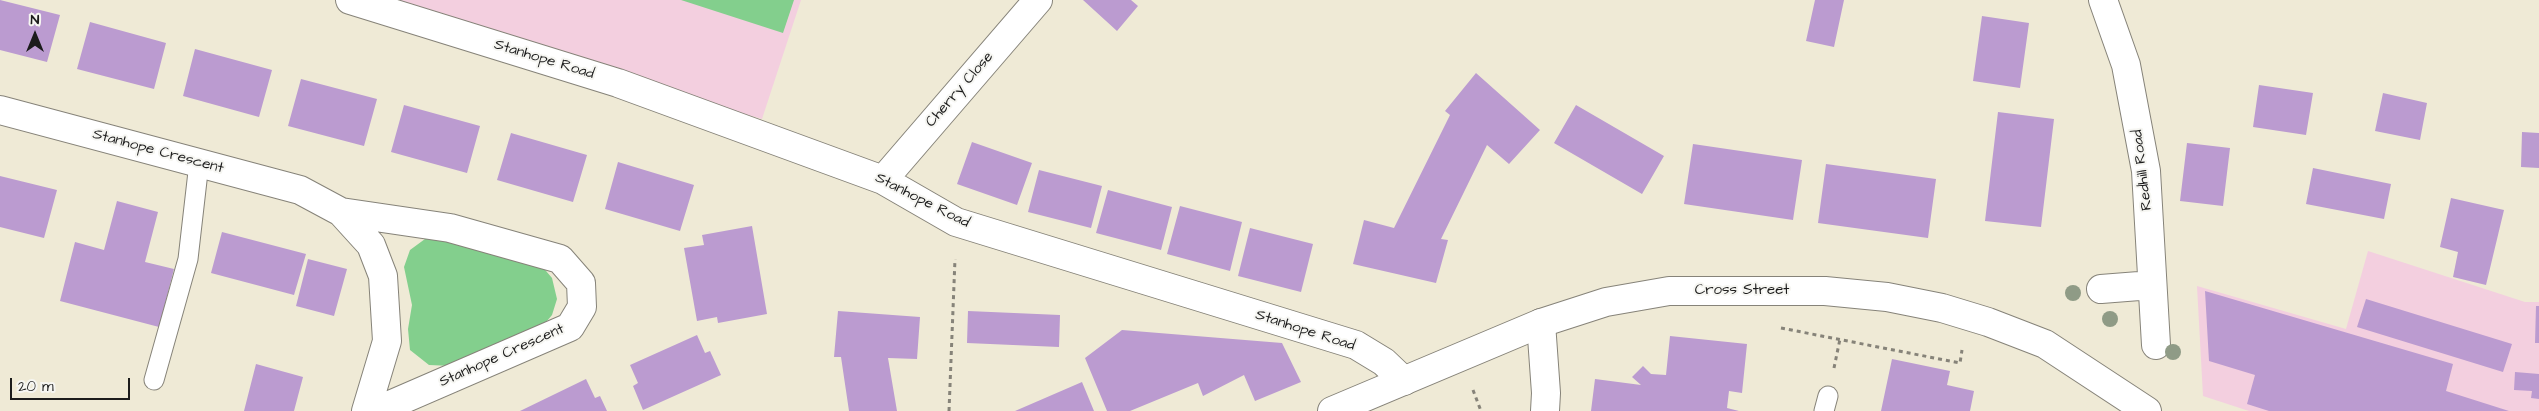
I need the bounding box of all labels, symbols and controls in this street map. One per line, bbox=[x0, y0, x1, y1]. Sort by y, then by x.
north arrow bbox=[10, 10, 60, 60]
text: N bbox=[31, 10, 39, 30]
street label: Stanhope Road bbox=[492, 36, 596, 84]
street label: Cherry Close bbox=[922, 49, 998, 131]
street label: Stanhope Crescent bbox=[91, 126, 225, 178]
street label: Redhill Road bbox=[2129, 129, 2157, 211]
street label: Stanhope Road bbox=[872, 169, 972, 233]
street label: Cross Street bbox=[1695, 282, 1789, 300]
street label: Stanhope Road bbox=[1253, 306, 1357, 356]
street label: Stanhope Crescent bbox=[437, 320, 567, 392]
scale bar bbox=[12, 368, 132, 400]
text: 20 m bbox=[18, 376, 54, 397]

